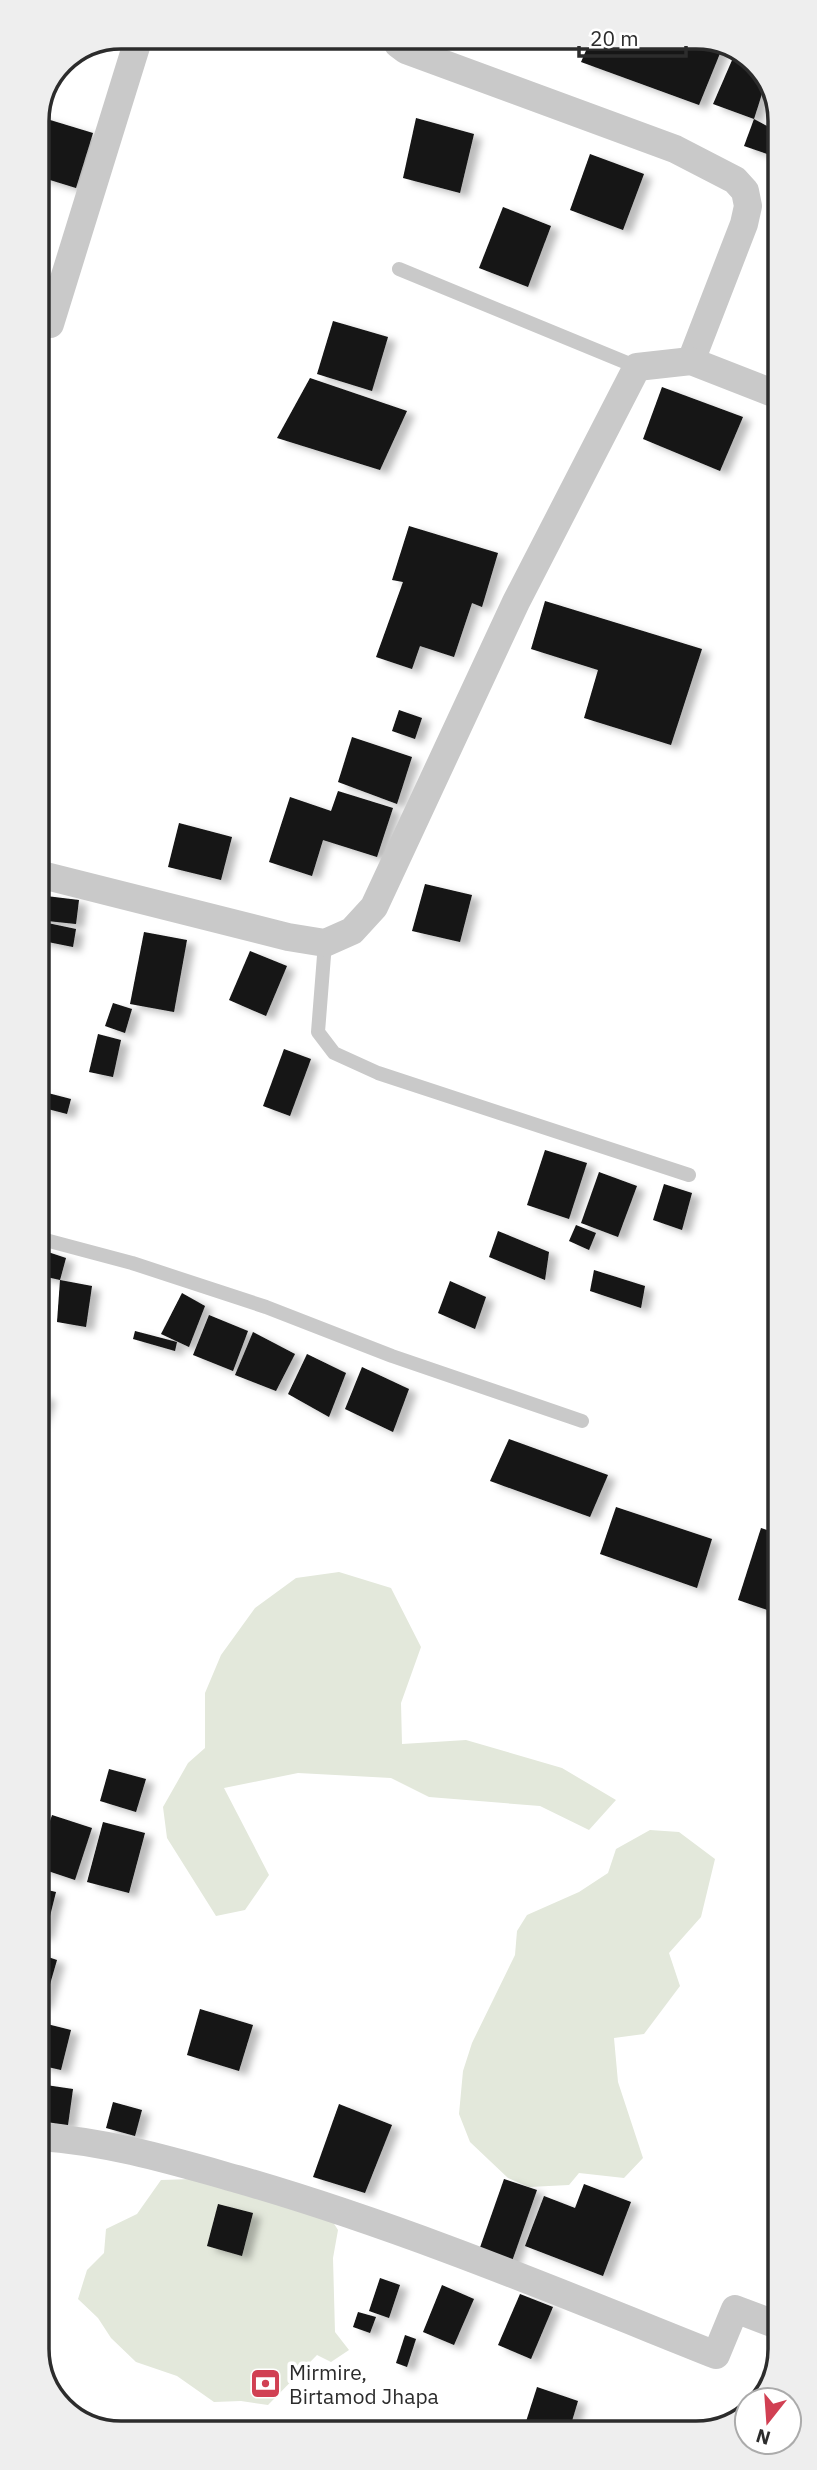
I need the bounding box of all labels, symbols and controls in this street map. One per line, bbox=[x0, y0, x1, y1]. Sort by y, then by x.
scale bar bbox=[579, 14, 686, 58]
text: 20 m bbox=[590, 24, 639, 52]
place label: Mirmire, Birtamod Jhapa bbox=[289, 2358, 439, 2410]
bank icon: Mirmire, Birtamod Jhapa bbox=[249, 2367, 283, 2401]
north arrow bbox=[733, 2386, 803, 2456]
text: N bbox=[753, 2424, 773, 2451]

